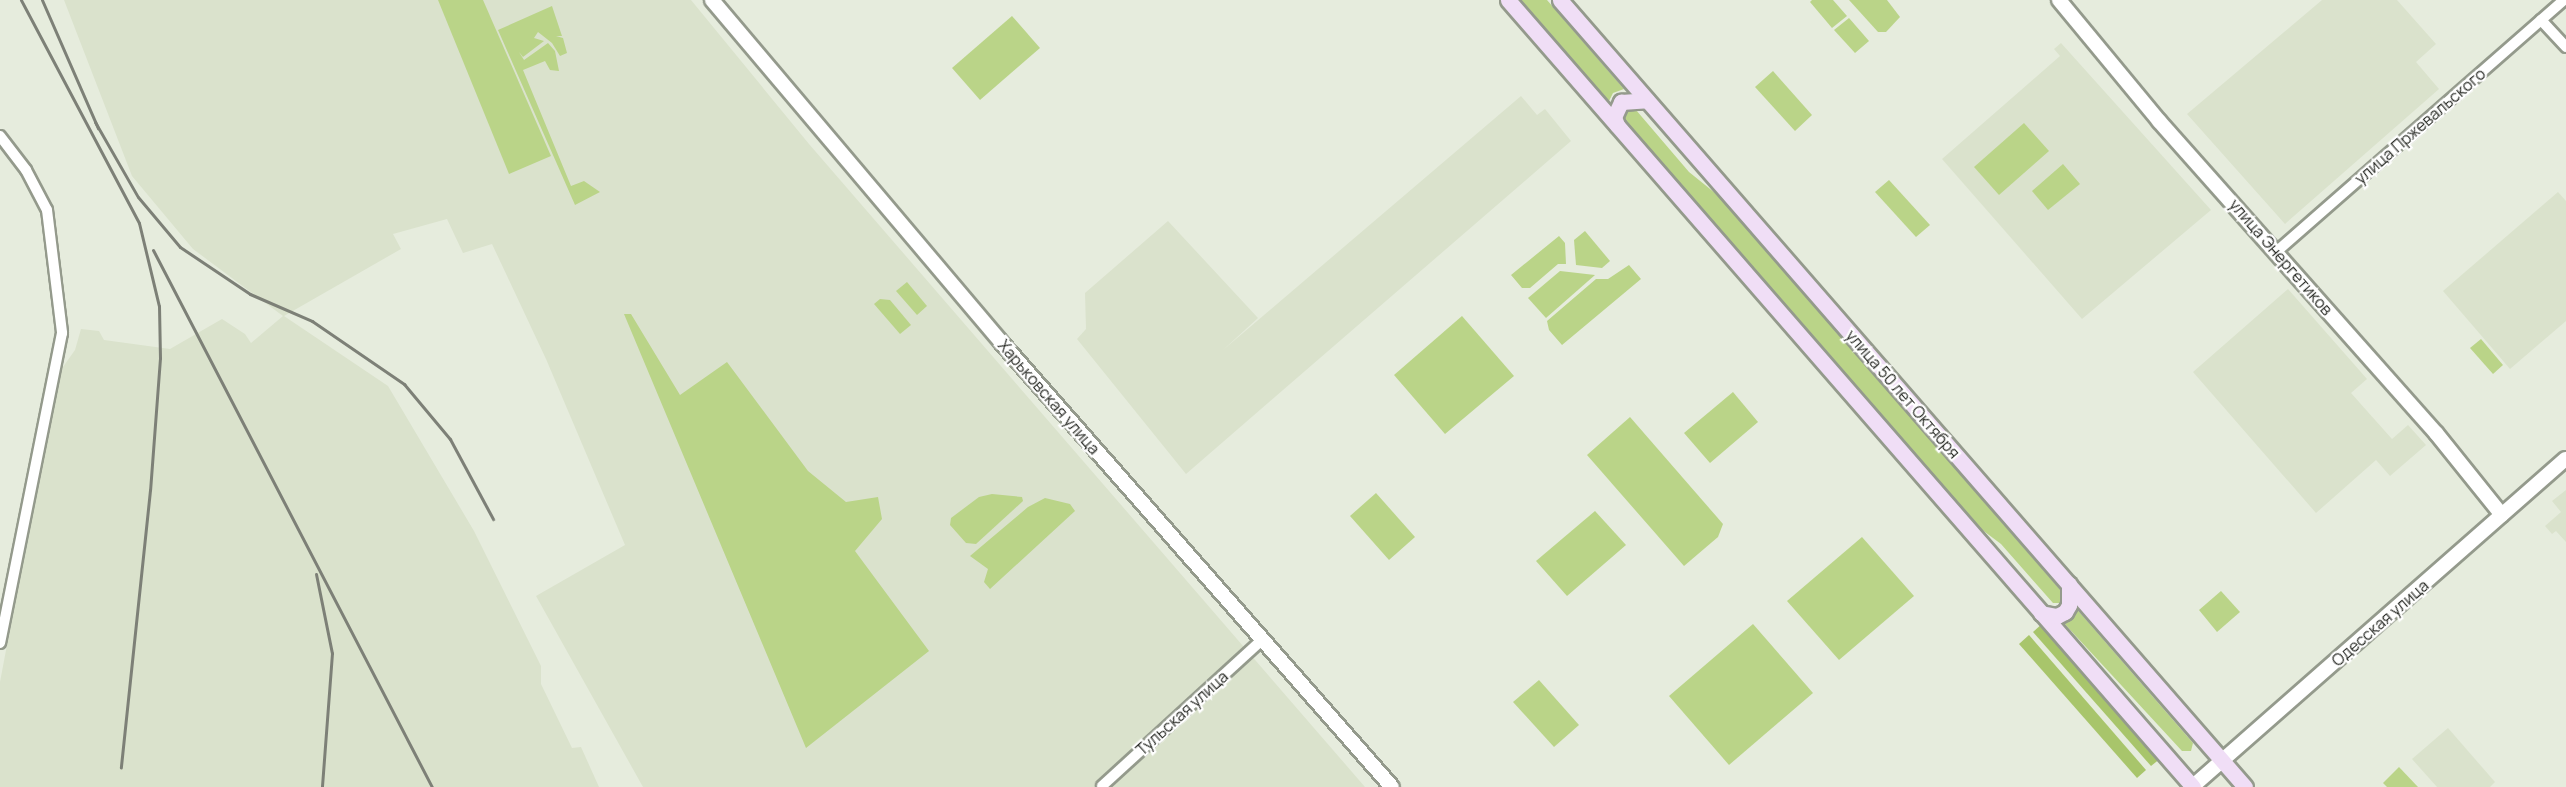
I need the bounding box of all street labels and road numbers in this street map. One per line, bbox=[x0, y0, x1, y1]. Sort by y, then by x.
street label: улица Пржевальского bbox=[2351, 64, 2489, 188]
street label: улица Энергетиков bbox=[2225, 195, 2337, 319]
street label: улица 50 лет Октября bbox=[1842, 326, 1964, 462]
street label: Харьковская улица bbox=[994, 336, 1104, 458]
street label: Одесская улица bbox=[2328, 576, 2432, 670]
street label: Тульская улица bbox=[1132, 667, 1232, 759]

